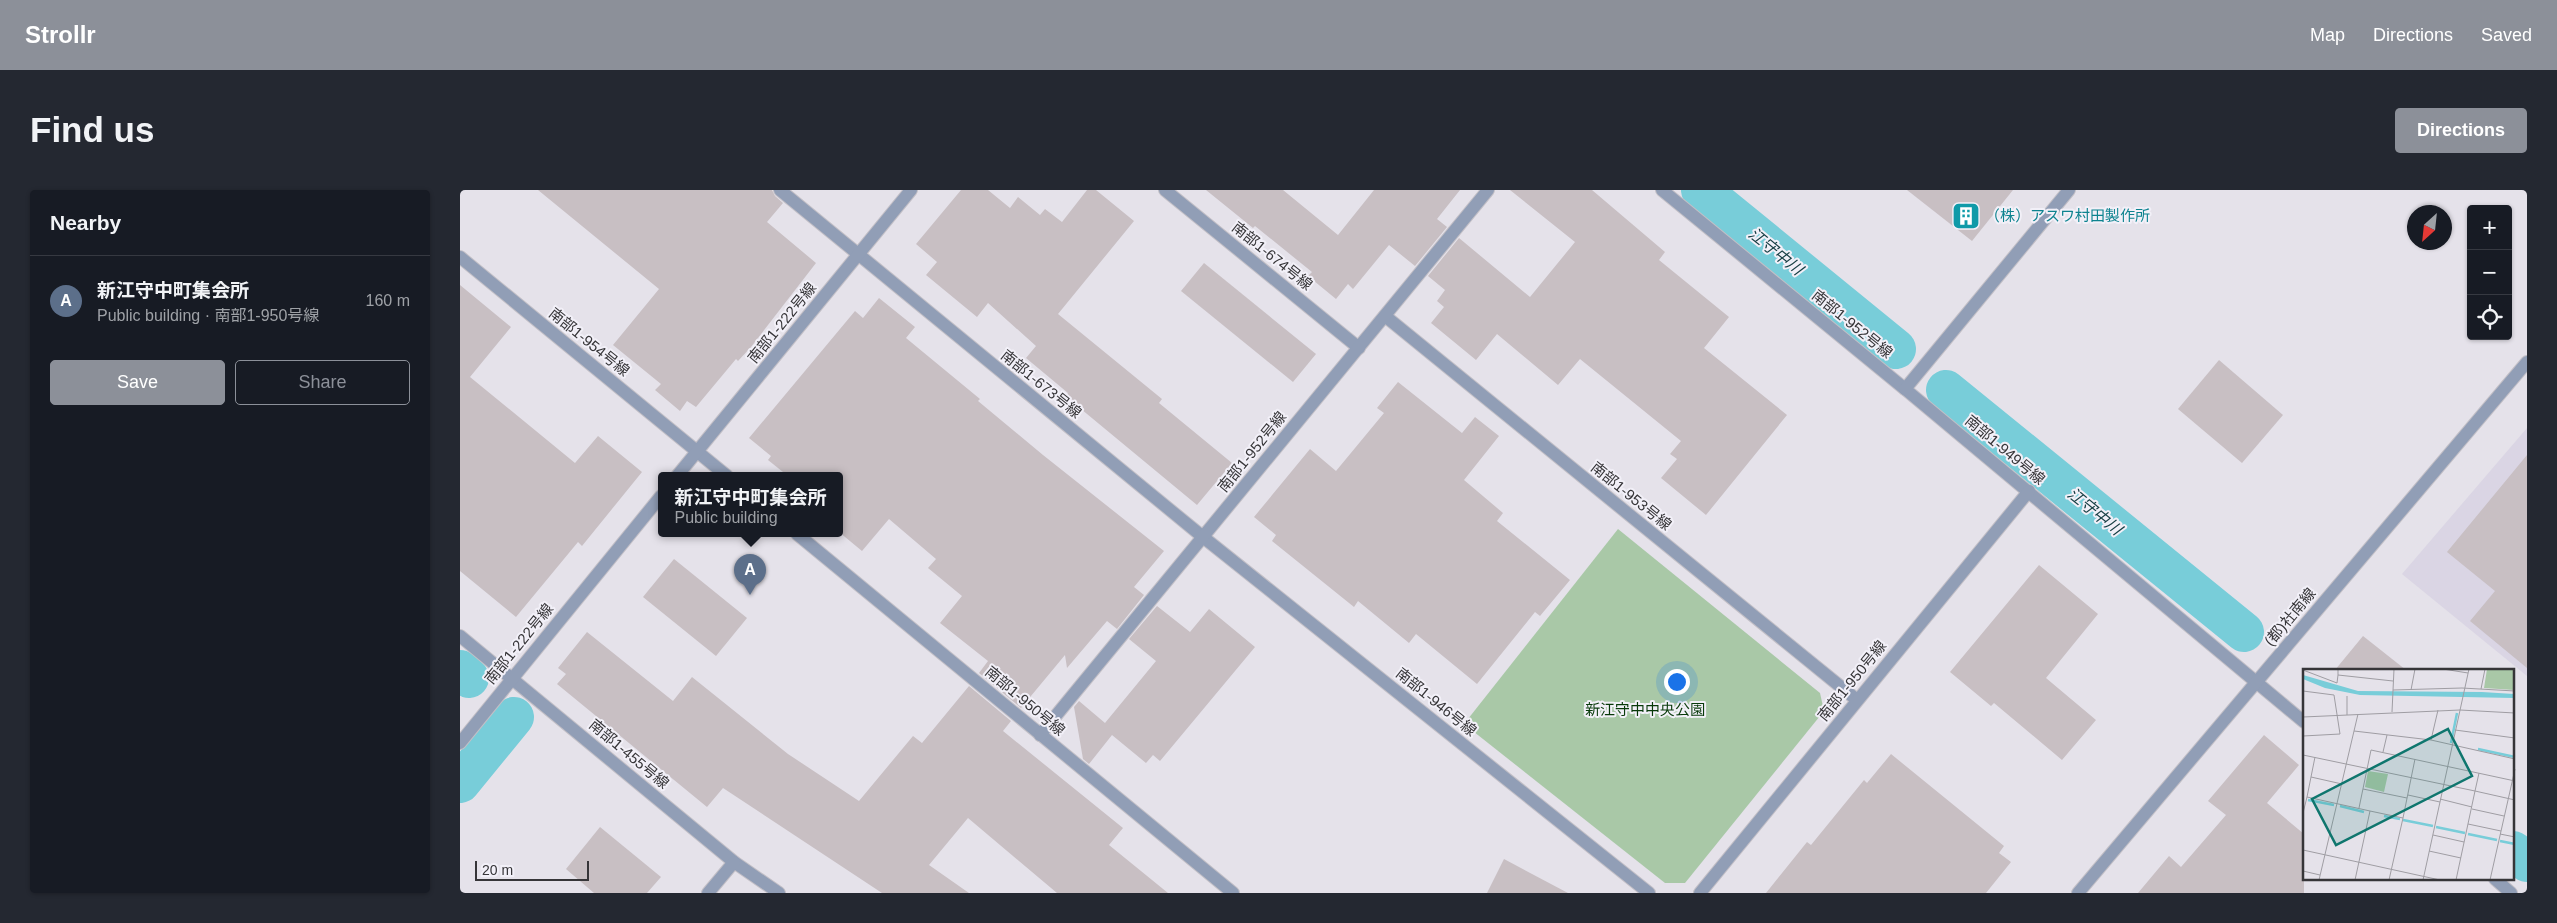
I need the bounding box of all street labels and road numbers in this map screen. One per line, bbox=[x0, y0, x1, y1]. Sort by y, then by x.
street label: 南部1-674号線 bbox=[1229, 218, 1316, 293]
street label: 南部1-222号線 bbox=[744, 279, 819, 366]
street label: 南部1-952号線 bbox=[1809, 286, 1896, 361]
street label: 南部1-954号線 bbox=[546, 304, 633, 379]
street label: 南部1-673号線 bbox=[998, 346, 1085, 421]
street label: 南部1-952号線 bbox=[1214, 408, 1289, 495]
street label: 南部1-949号線 bbox=[1962, 411, 2048, 488]
street label: 南部1-953号線 bbox=[1588, 458, 1675, 533]
street label: (都)社南線 bbox=[2261, 584, 2319, 649]
street label: 南部1-222号線 bbox=[481, 600, 556, 687]
street label: 南部1-950号線 bbox=[1814, 637, 1889, 724]
street label: 南部1-950号線 bbox=[982, 662, 1068, 739]
street label: 南部1-946号線 bbox=[1393, 664, 1480, 739]
street label: 南部1-455号線 bbox=[586, 715, 672, 792]

